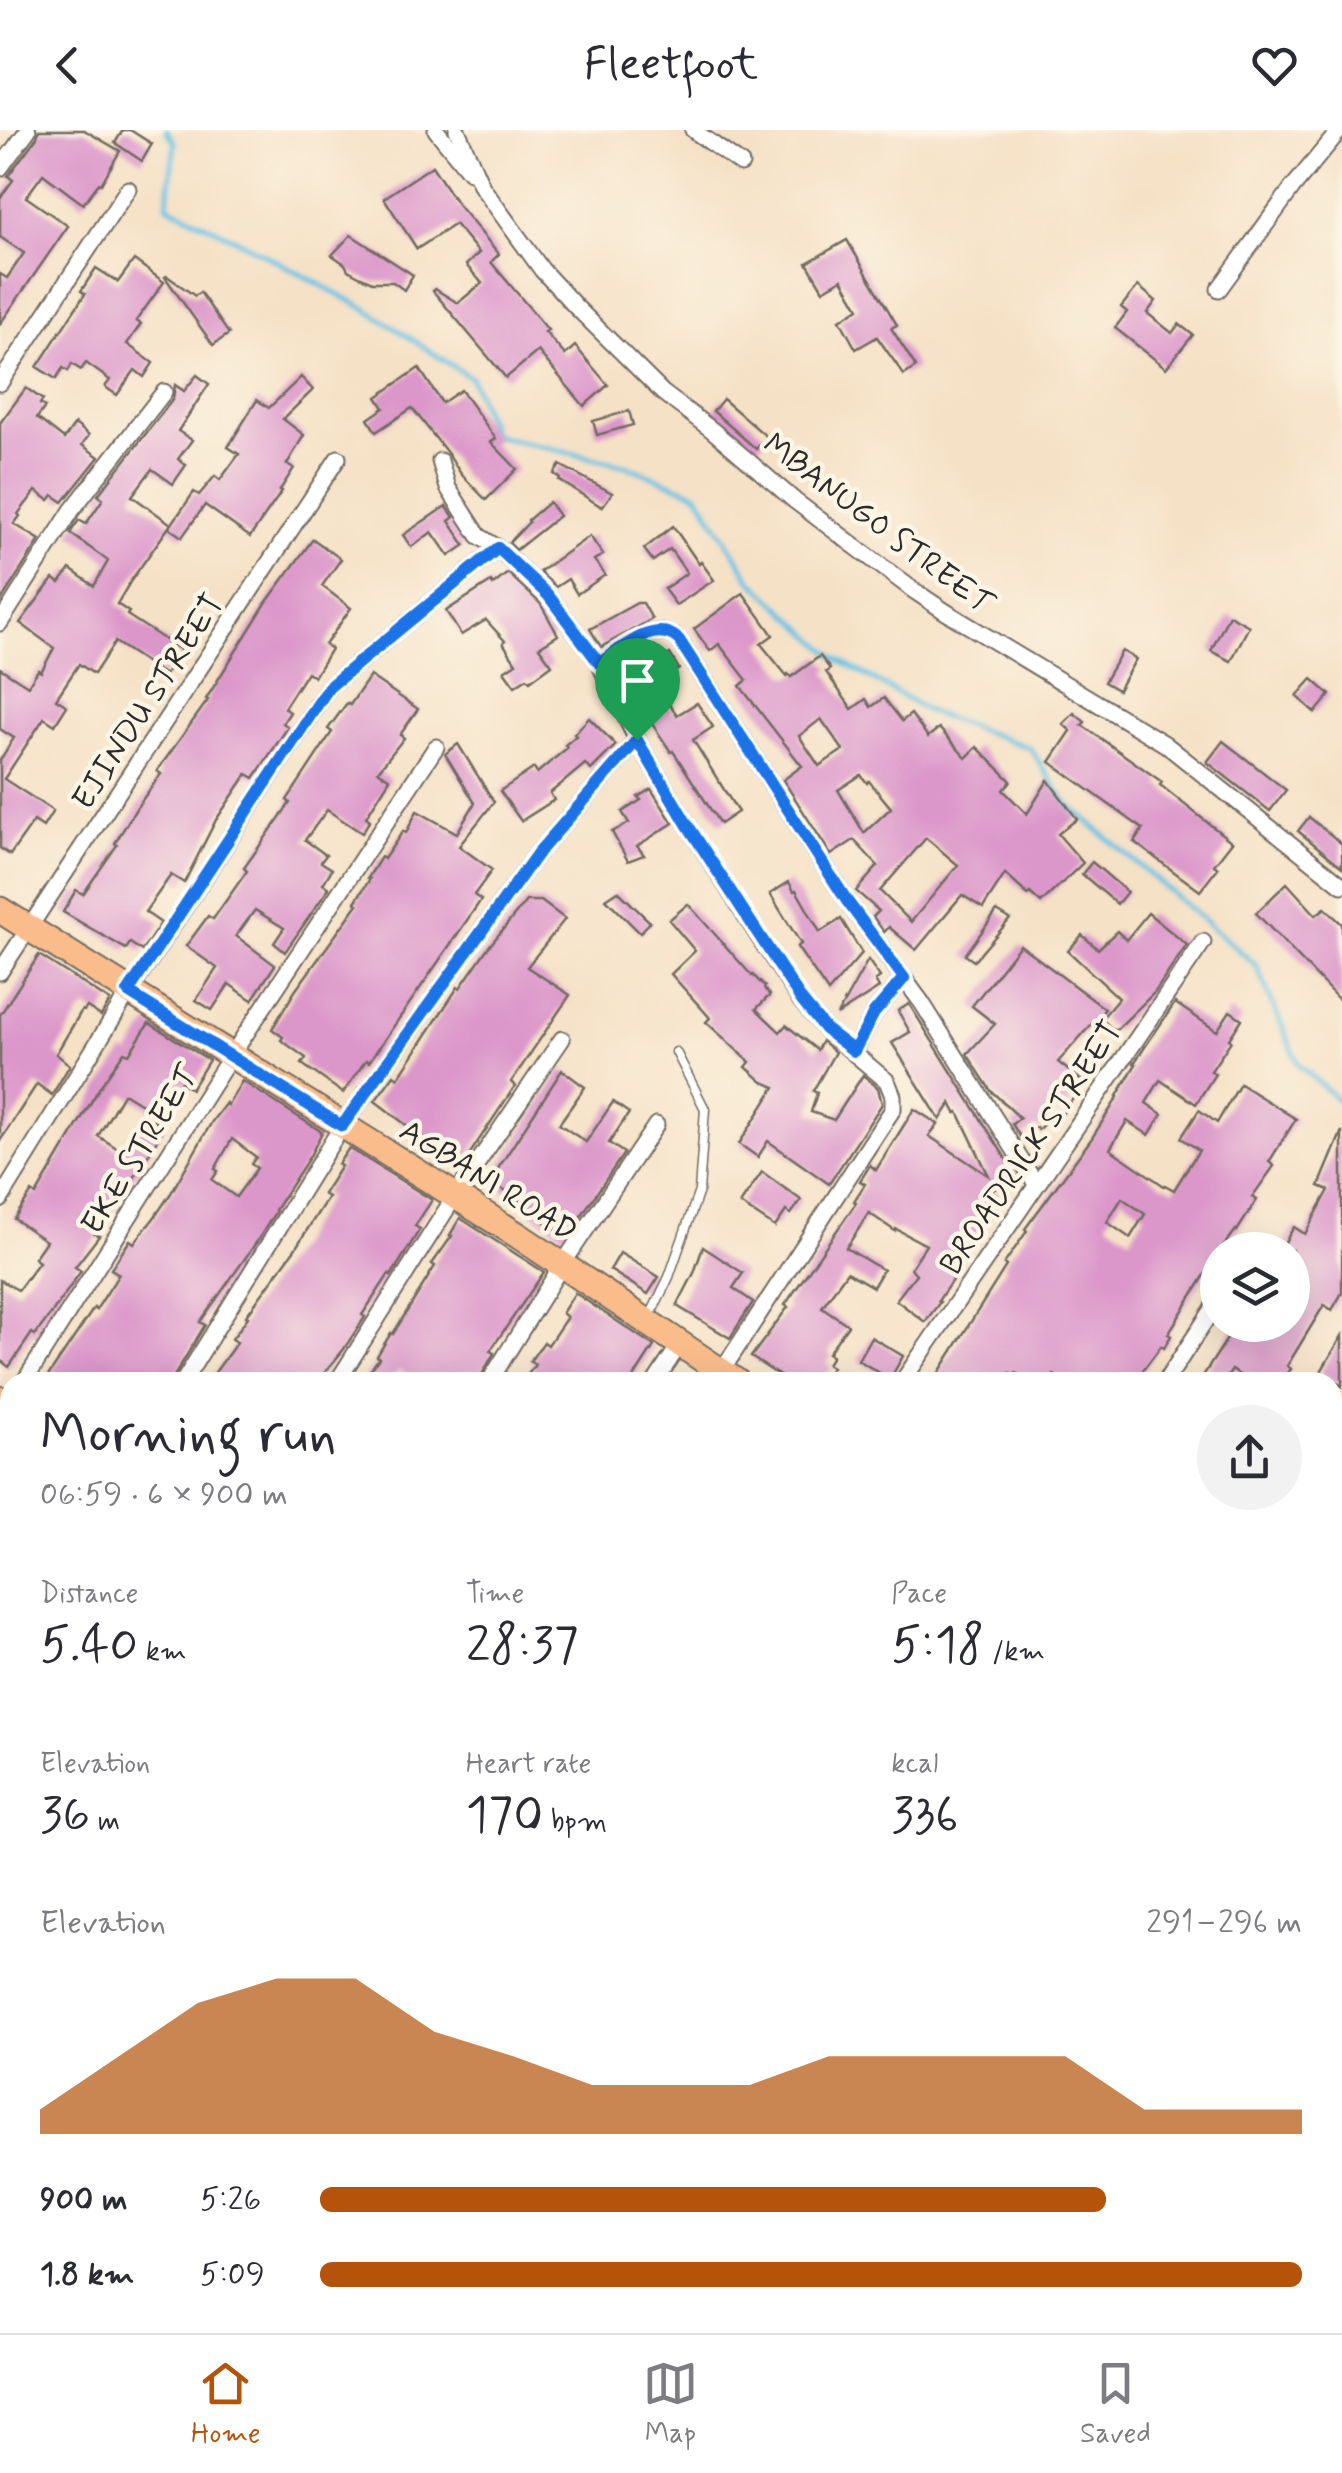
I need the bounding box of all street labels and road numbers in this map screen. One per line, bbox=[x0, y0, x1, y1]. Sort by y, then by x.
street label: MBANUGO STREET bbox=[754, 424, 1003, 626]
street label: EJINDU STREET bbox=[63, 586, 234, 818]
street label: BROADRICK STREET bbox=[931, 1013, 1132, 1283]
street label: EKE STREET bbox=[72, 1057, 210, 1243]
street label: AGBANI ROAD bbox=[391, 1110, 585, 1253]

